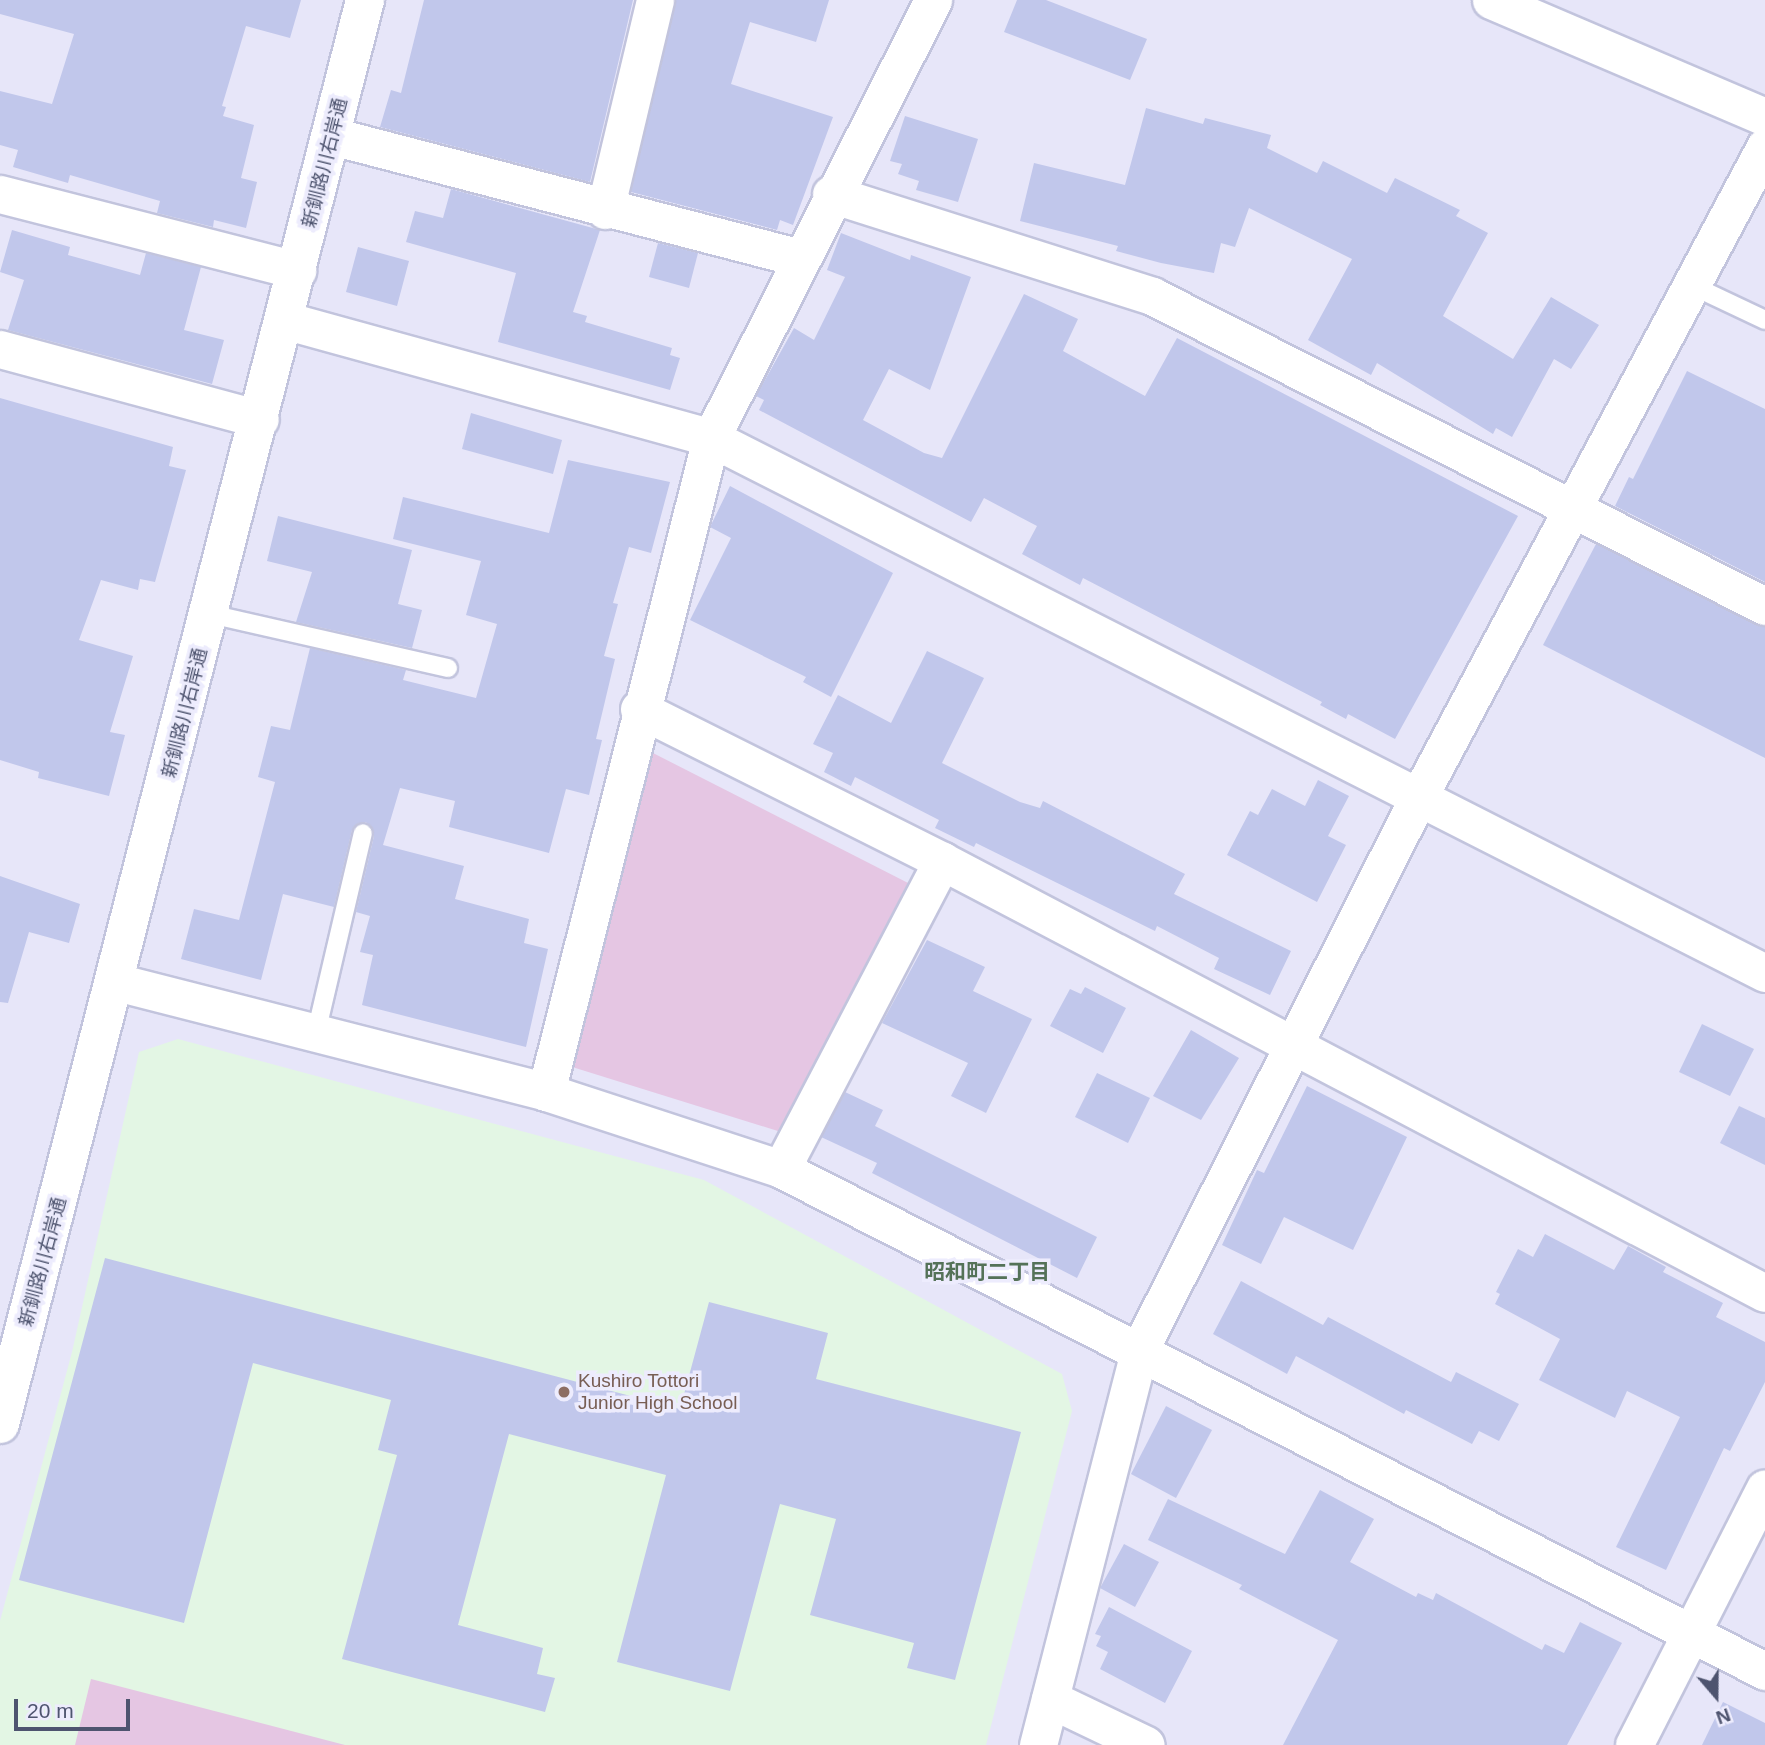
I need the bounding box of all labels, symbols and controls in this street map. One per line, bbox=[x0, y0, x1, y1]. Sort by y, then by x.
street label: 新釧路川右岸通 bbox=[298, 96, 352, 230]
street label: 新釧路川右岸通 bbox=[158, 646, 212, 780]
street label: 新釧路川右岸通 bbox=[15, 1195, 71, 1329]
district label: 昭和町二丁目 bbox=[924, 1259, 1050, 1285]
place label: Kushiro Tottori Junior High School bbox=[578, 1370, 737, 1414]
marker: Kushiro Tottori Junior High School bbox=[556, 1384, 572, 1400]
north arrow bbox=[1681, 1661, 1751, 1731]
scale bar bbox=[18, 1686, 133, 1730]
text: 20 m bbox=[27, 1699, 74, 1722]
text: N bbox=[1713, 1704, 1733, 1728]

